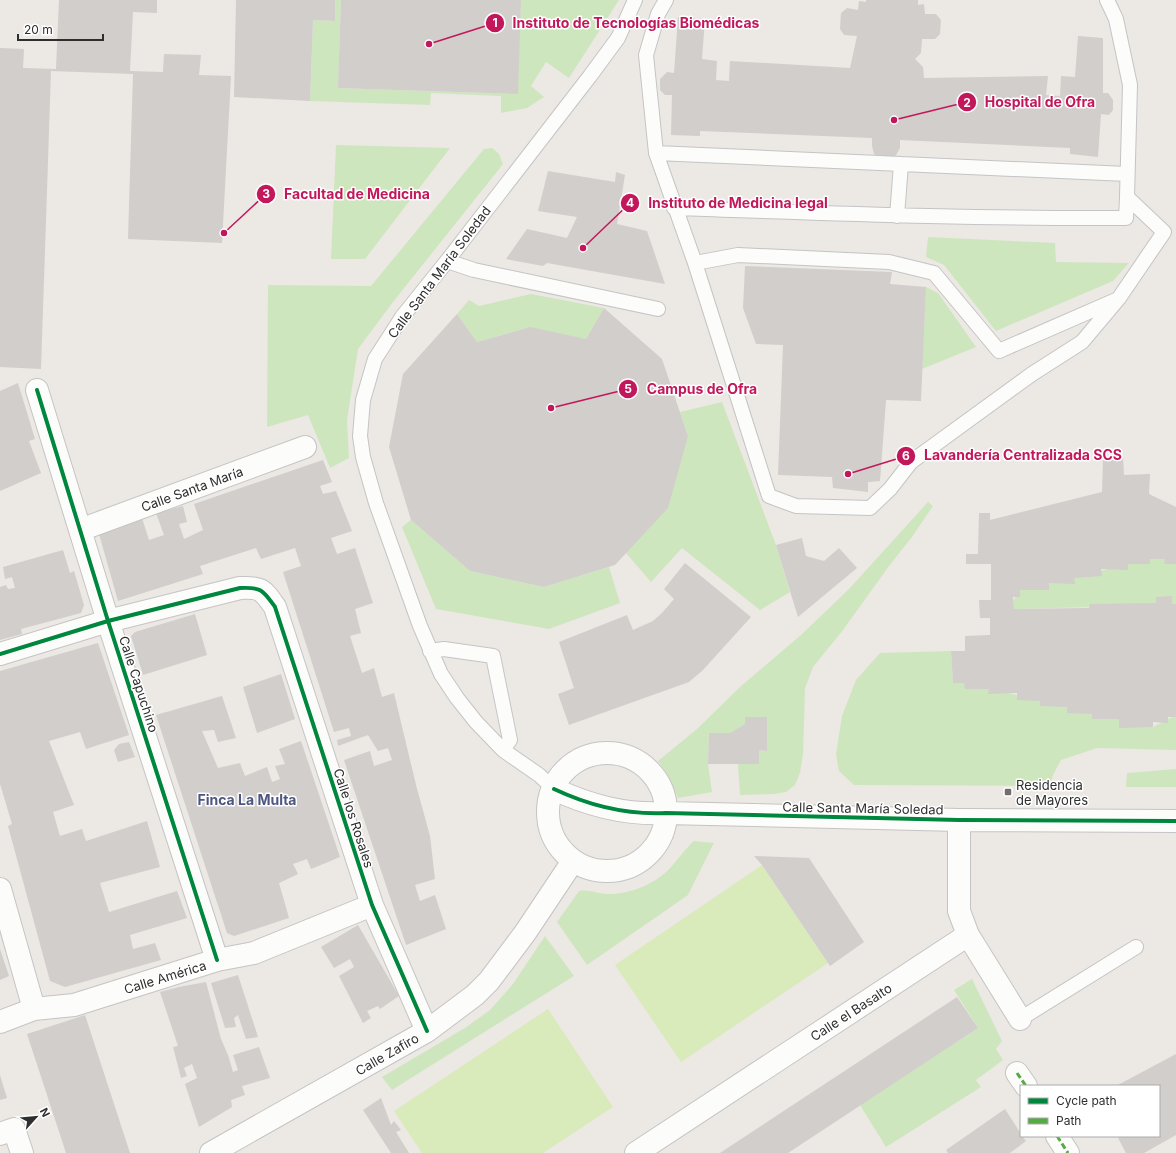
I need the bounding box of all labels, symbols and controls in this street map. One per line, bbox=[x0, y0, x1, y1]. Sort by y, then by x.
callout: Instituto de Tecnologías Biomédicas bbox=[485, 10, 768, 36]
text: Instituto de Tecnologías Biomédicas bbox=[513, 14, 760, 31]
text: 1 bbox=[492, 15, 498, 30]
scale bar bbox=[18, 16, 103, 42]
text: 20 m bbox=[24, 22, 53, 37]
callout: Hospital de Ofra bbox=[957, 89, 1103, 115]
text: Hospital de Ofra bbox=[985, 93, 1095, 110]
text: 2 bbox=[963, 95, 971, 110]
callout: Facultad de Medicina bbox=[256, 181, 438, 207]
text: Facultad de Medicina bbox=[284, 185, 430, 202]
text: 3 bbox=[262, 186, 270, 201]
callout: Instituto de Medicina legal bbox=[620, 190, 836, 216]
text: Instituto de Medicina legal bbox=[648, 194, 828, 211]
text: 4 bbox=[626, 195, 634, 210]
street label: Calle Santa María Soledad bbox=[384, 203, 494, 341]
callout: Campus de Ofra bbox=[618, 376, 765, 402]
text: Campus de Ofra bbox=[647, 380, 757, 397]
text: 5 bbox=[624, 381, 632, 396]
callout: Lavandería Centralizada SCS bbox=[896, 443, 1130, 469]
text: Lavandería Centralizada SCS bbox=[924, 446, 1122, 463]
text: 6 bbox=[902, 448, 910, 463]
street label: Calle Santa María bbox=[139, 463, 245, 515]
street label: Calle Capuchino bbox=[116, 634, 162, 734]
street label: Calle los Rosales bbox=[330, 766, 378, 870]
place label: Residencia de Mayores bbox=[1016, 777, 1088, 808]
marker: Residencia de Mayores bbox=[1003, 787, 1013, 797]
district label: Finca La Multa bbox=[198, 791, 296, 808]
street label: Calle Santa María Soledad bbox=[782, 799, 944, 817]
street label: Calle América bbox=[122, 957, 208, 997]
street label: Calle el Basalto bbox=[807, 980, 895, 1044]
street label: Calle Zafiro bbox=[353, 1029, 422, 1078]
legend bbox=[1020, 1085, 1160, 1137]
text: Cycle path bbox=[1056, 1093, 1117, 1108]
north arrow bbox=[16, 1097, 56, 1137]
text: N bbox=[37, 1106, 53, 1119]
text: Path bbox=[1056, 1113, 1081, 1128]

